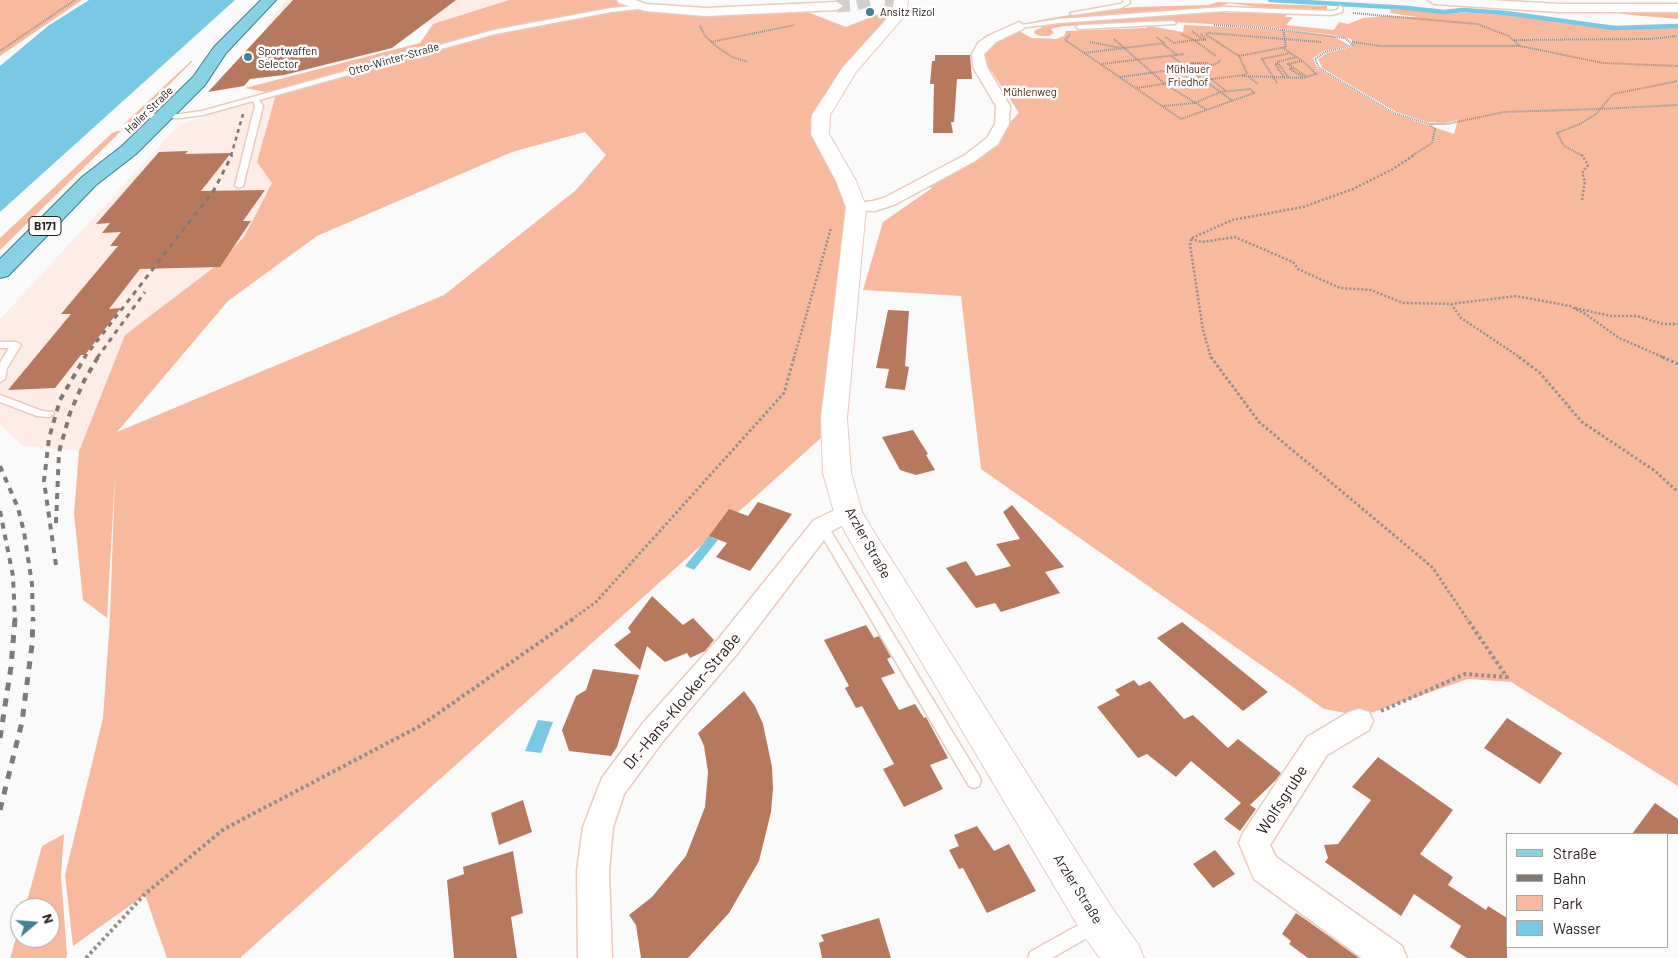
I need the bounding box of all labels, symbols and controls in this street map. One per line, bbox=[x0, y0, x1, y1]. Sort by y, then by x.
place label: Ansitz Rizol bbox=[880, 5, 935, 19]
marker: Ansitz Rizol bbox=[864, 6, 876, 18]
street label: Otto-Winter-Straße bbox=[347, 40, 441, 78]
place label: Sportwaffen Selector bbox=[258, 44, 317, 70]
marker: Sportwaffen Selector bbox=[242, 51, 254, 63]
park label: Mühlauer Friedhof bbox=[1166, 62, 1210, 88]
street label: Haller Straße bbox=[122, 84, 176, 136]
park label: Mühlenweg bbox=[1003, 85, 1057, 99]
road number: B171 bbox=[29, 217, 61, 236]
street label: Arzler Straße bbox=[841, 504, 895, 582]
street label: Dr.-Hans-Klocker-Straße bbox=[619, 629, 745, 773]
street label: Wolfsgrube bbox=[1252, 762, 1312, 838]
legend bbox=[1506, 833, 1668, 948]
text: Straße bbox=[1553, 844, 1597, 862]
street label: Arzler Straße bbox=[1050, 851, 1106, 927]
text: Bahn bbox=[1553, 869, 1586, 887]
text: Park bbox=[1553, 894, 1582, 912]
north arrow bbox=[10, 898, 60, 948]
text: N bbox=[39, 911, 58, 926]
text: Wasser bbox=[1553, 919, 1601, 937]

